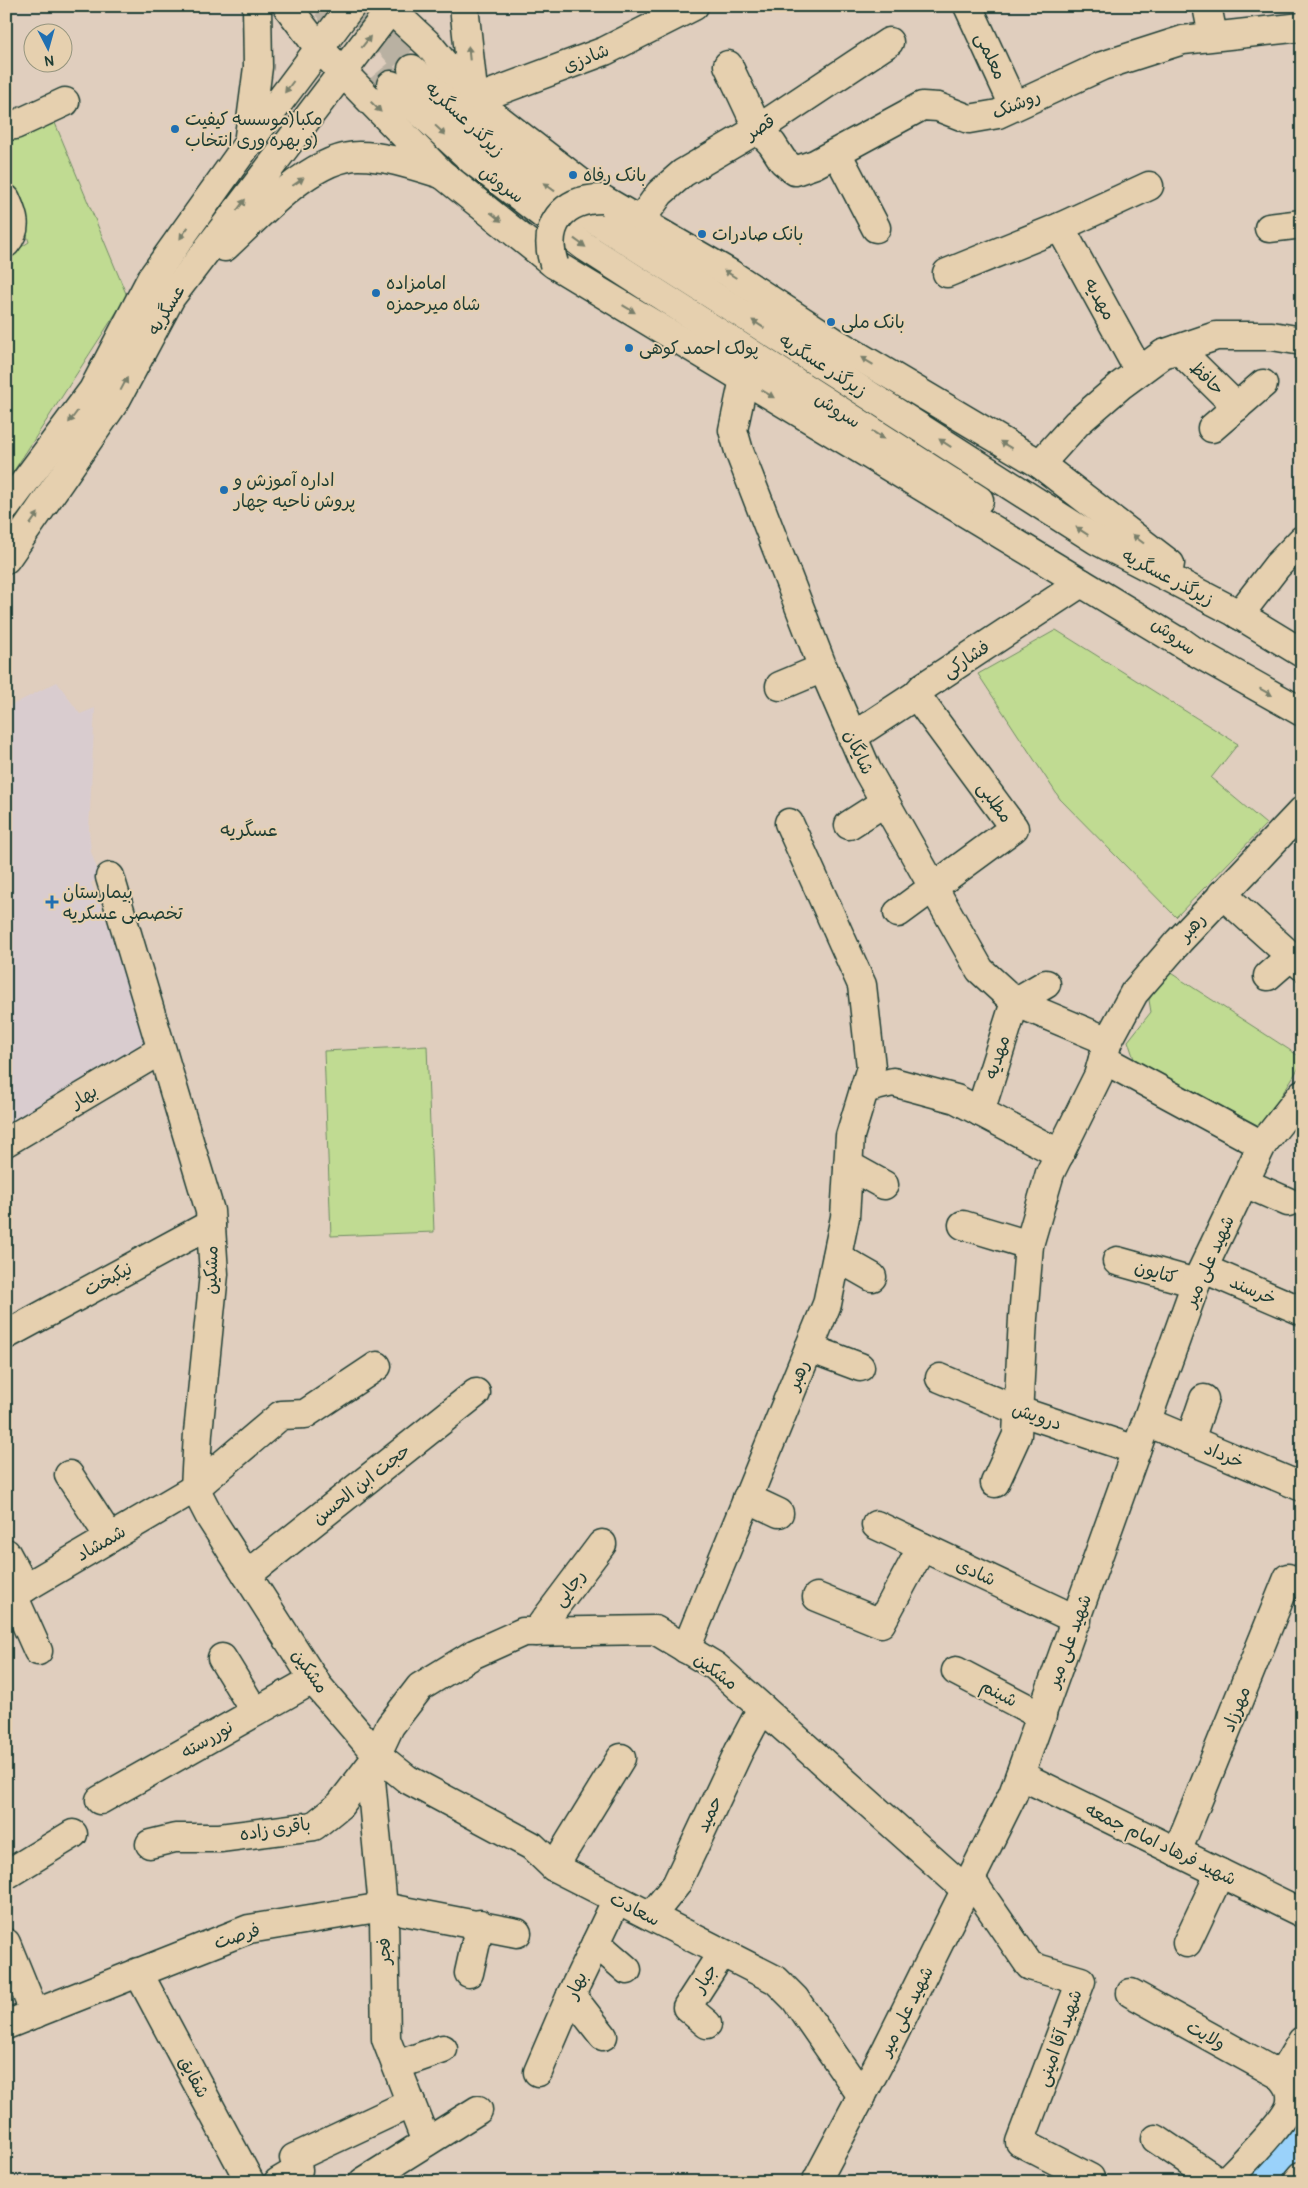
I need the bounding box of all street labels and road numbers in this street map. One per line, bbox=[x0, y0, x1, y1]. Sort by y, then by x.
street label: معلمی bbox=[970, 29, 1011, 83]
street label: شادزی bbox=[560, 39, 613, 78]
street label: زیرگذر عسگریه bbox=[420, 77, 509, 162]
street label: روشنک bbox=[989, 84, 1044, 125]
street label: قصر bbox=[739, 109, 779, 146]
street label: سروش bbox=[475, 160, 529, 209]
street label: مهدیه bbox=[1079, 274, 1120, 324]
street label: عسگریه bbox=[143, 281, 190, 340]
street label: زیرگذر عسگریه bbox=[774, 328, 871, 402]
street label: حافظ bbox=[1184, 356, 1229, 400]
street label: سروش bbox=[810, 387, 865, 434]
street label: زیرگذر عسگریه bbox=[1118, 544, 1217, 611]
street label: سروش bbox=[1147, 612, 1201, 660]
street label: فشارکی bbox=[938, 636, 994, 683]
street label: شایگان bbox=[838, 726, 879, 778]
street label: مطلبی bbox=[972, 777, 1017, 828]
street label: رهبر bbox=[1172, 908, 1211, 948]
street label: مهدیه bbox=[980, 1032, 1015, 1082]
street label: بهار bbox=[65, 1080, 102, 1114]
street label: شهید علی میر bbox=[1178, 1212, 1240, 1312]
street label: مشکین bbox=[200, 1245, 223, 1295]
street label: کتایون bbox=[1132, 1255, 1180, 1290]
street label: نیکبخت bbox=[80, 1257, 136, 1302]
street label: خرسند bbox=[1226, 1270, 1280, 1311]
street label: رهبر bbox=[781, 1357, 815, 1396]
street label: درویش bbox=[1009, 1397, 1065, 1436]
street label: خرداد bbox=[1200, 1437, 1247, 1474]
street label: حجت ابن الحسن bbox=[307, 1439, 415, 1530]
street label: شمشاد bbox=[72, 1520, 130, 1567]
street label: شادی bbox=[952, 1553, 999, 1592]
street label: رجایی bbox=[548, 1565, 591, 1611]
street label: شهید علی میر bbox=[1041, 1591, 1097, 1693]
street label: مشکین bbox=[286, 1645, 333, 1698]
street label: مشکین bbox=[689, 1647, 742, 1695]
street label: شبنم bbox=[975, 1674, 1021, 1714]
street label: مهرزاد bbox=[1217, 1683, 1256, 1736]
street label: نوررسته bbox=[176, 1715, 238, 1764]
street label: حمید bbox=[691, 1792, 728, 1836]
street label: شهید فرهاد امام جمعه bbox=[1081, 1798, 1240, 1893]
street label: باقری زاده bbox=[238, 1813, 312, 1846]
street label: سعادت bbox=[606, 1887, 664, 1932]
street label: فرصت bbox=[211, 1918, 263, 1955]
street label: فجر bbox=[373, 1937, 396, 1967]
street label: جبار bbox=[687, 1960, 723, 1999]
street label: شهید علی میر bbox=[873, 1962, 939, 2062]
street label: بهار bbox=[559, 1968, 593, 2004]
street label: شهید آقا امینی bbox=[1031, 1986, 1088, 2090]
street label: ولایت bbox=[1182, 2015, 1229, 2056]
street label: شقایق bbox=[173, 2052, 214, 2102]

